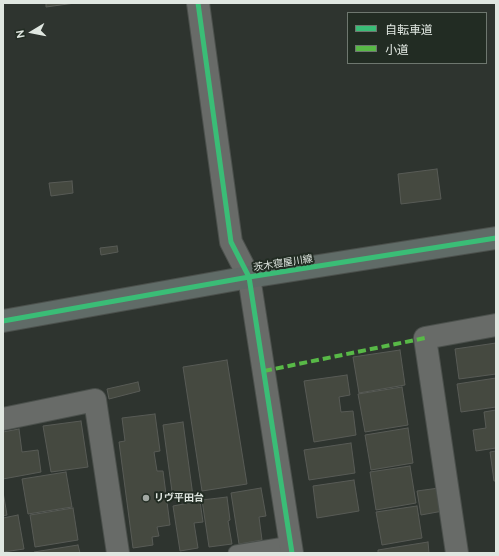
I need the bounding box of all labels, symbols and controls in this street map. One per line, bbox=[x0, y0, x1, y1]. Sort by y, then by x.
north arrow bbox=[12, 12, 52, 52]
legend bbox=[347, 12, 487, 64]
text: 自転車道 bbox=[385, 23, 433, 36]
text: N bbox=[14, 29, 27, 39]
text: 小道 bbox=[385, 43, 409, 56]
street label: 茨木寝屋川線 bbox=[252, 252, 314, 274]
place label: リヴ平田台 bbox=[154, 492, 204, 504]
marker: リヴ平田台 bbox=[141, 493, 151, 503]

